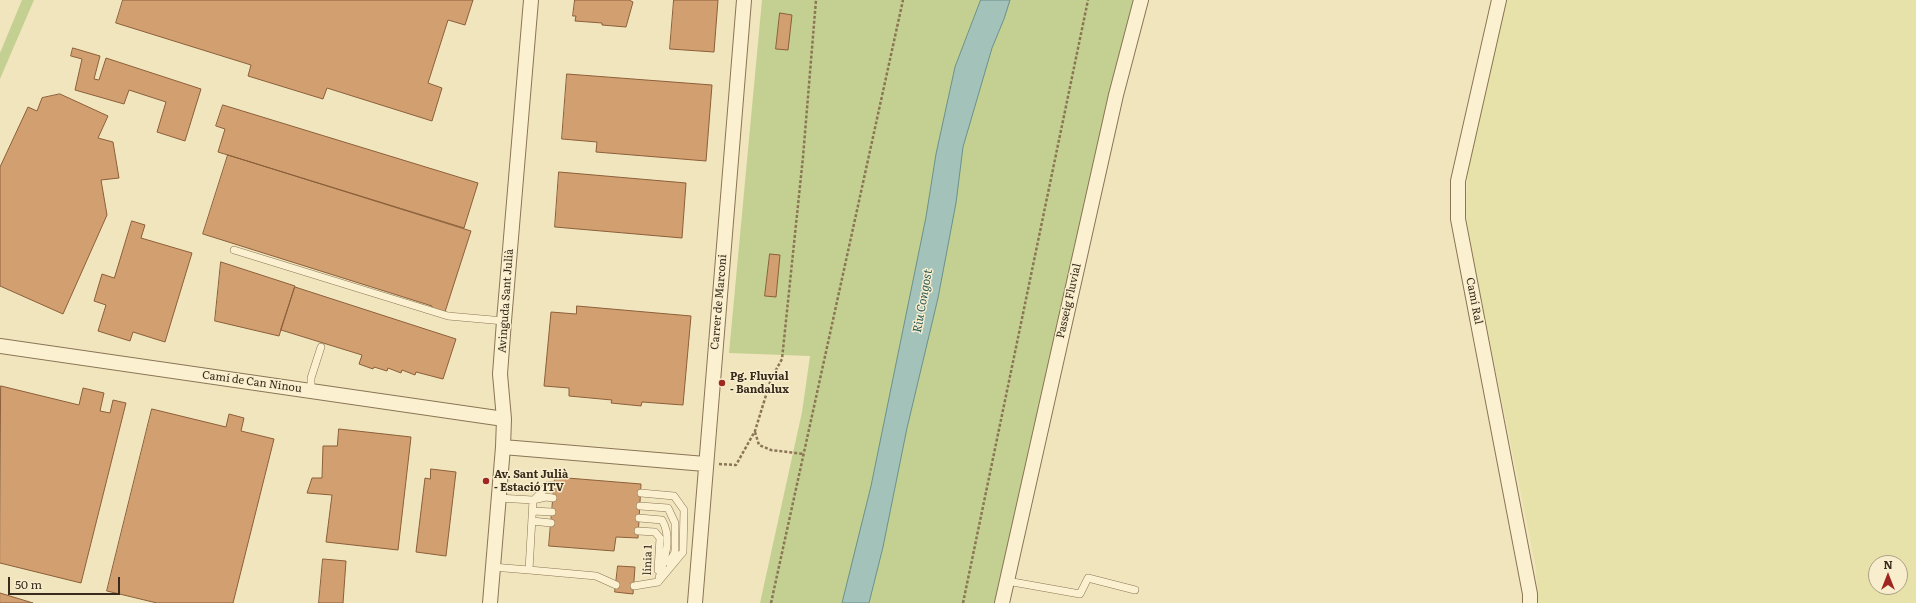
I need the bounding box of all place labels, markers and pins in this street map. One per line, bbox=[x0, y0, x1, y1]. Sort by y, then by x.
place label: Pg. Fluvial - Bandalux bbox=[730, 370, 789, 396]
marker: Pg. Fluvial - Bandalux bbox=[717, 378, 727, 388]
place label: Av. Sant Julià - Estació ITV bbox=[494, 468, 568, 494]
marker: Av. Sant Julià - Estació ITV bbox=[481, 476, 491, 486]

